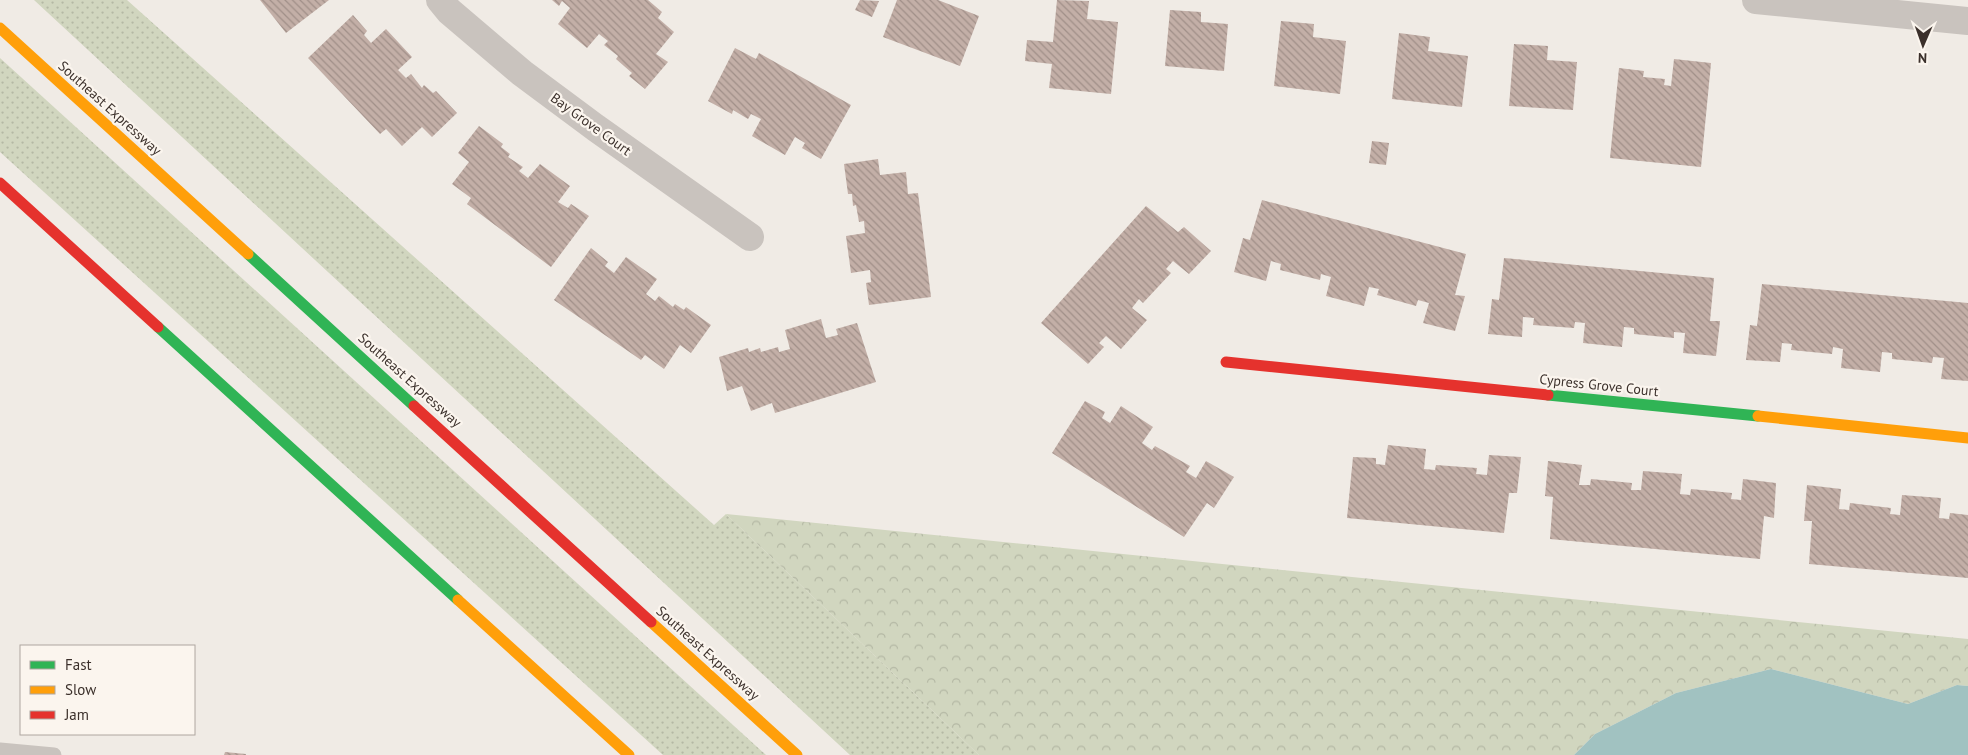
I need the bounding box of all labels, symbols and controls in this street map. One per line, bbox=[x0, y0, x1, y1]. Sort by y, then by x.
north arrow bbox=[1898, 20, 1948, 70]
text: N bbox=[1918, 49, 1927, 67]
street label: Southeast Expressway bbox=[55, 57, 166, 160]
street label: Bay Grove Court bbox=[547, 89, 635, 159]
street label: Southeast Expressway bbox=[355, 329, 466, 432]
street label: Cypress Grove Court bbox=[1539, 370, 1660, 400]
street label: Southeast Expressway bbox=[653, 602, 764, 705]
legend bbox=[20, 645, 195, 735]
text: Fast bbox=[65, 655, 92, 674]
text: Slow bbox=[65, 680, 96, 699]
text: Jam bbox=[64, 705, 89, 724]

